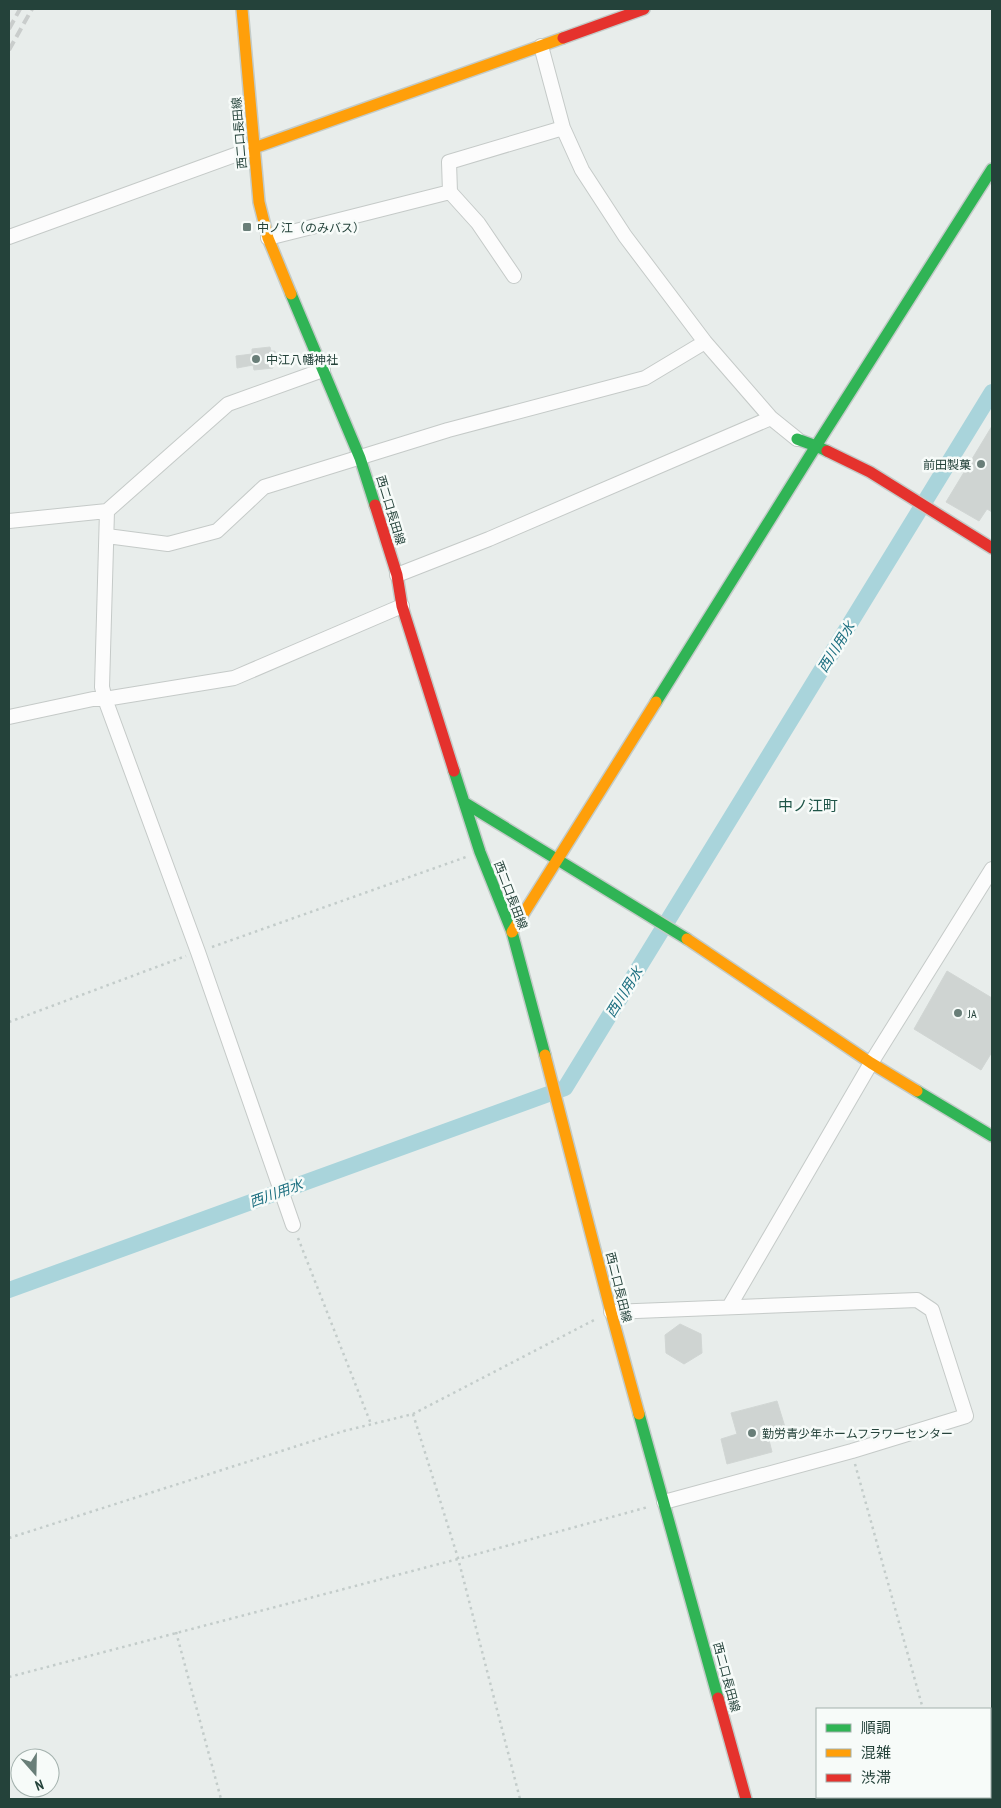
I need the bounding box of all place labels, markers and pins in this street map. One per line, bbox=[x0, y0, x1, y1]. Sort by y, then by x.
place label: 中ノ江（のみバス） bbox=[257, 220, 365, 235]
marker: 中ノ江（のみバス） bbox=[241, 221, 253, 233]
place label: 中江八幡神社 bbox=[266, 352, 338, 367]
marker: 中江八幡神社 bbox=[250, 353, 262, 365]
place label: 前田製菓 bbox=[923, 457, 971, 472]
marker: 前田製菓 bbox=[975, 458, 987, 470]
place label: JA bbox=[967, 1006, 977, 1021]
marker: JA bbox=[952, 1007, 964, 1019]
place label: 勤労青少年ホームフラワーセンター bbox=[762, 1426, 953, 1441]
marker: 勤労青少年ホームフラワーセンター bbox=[746, 1427, 758, 1439]

